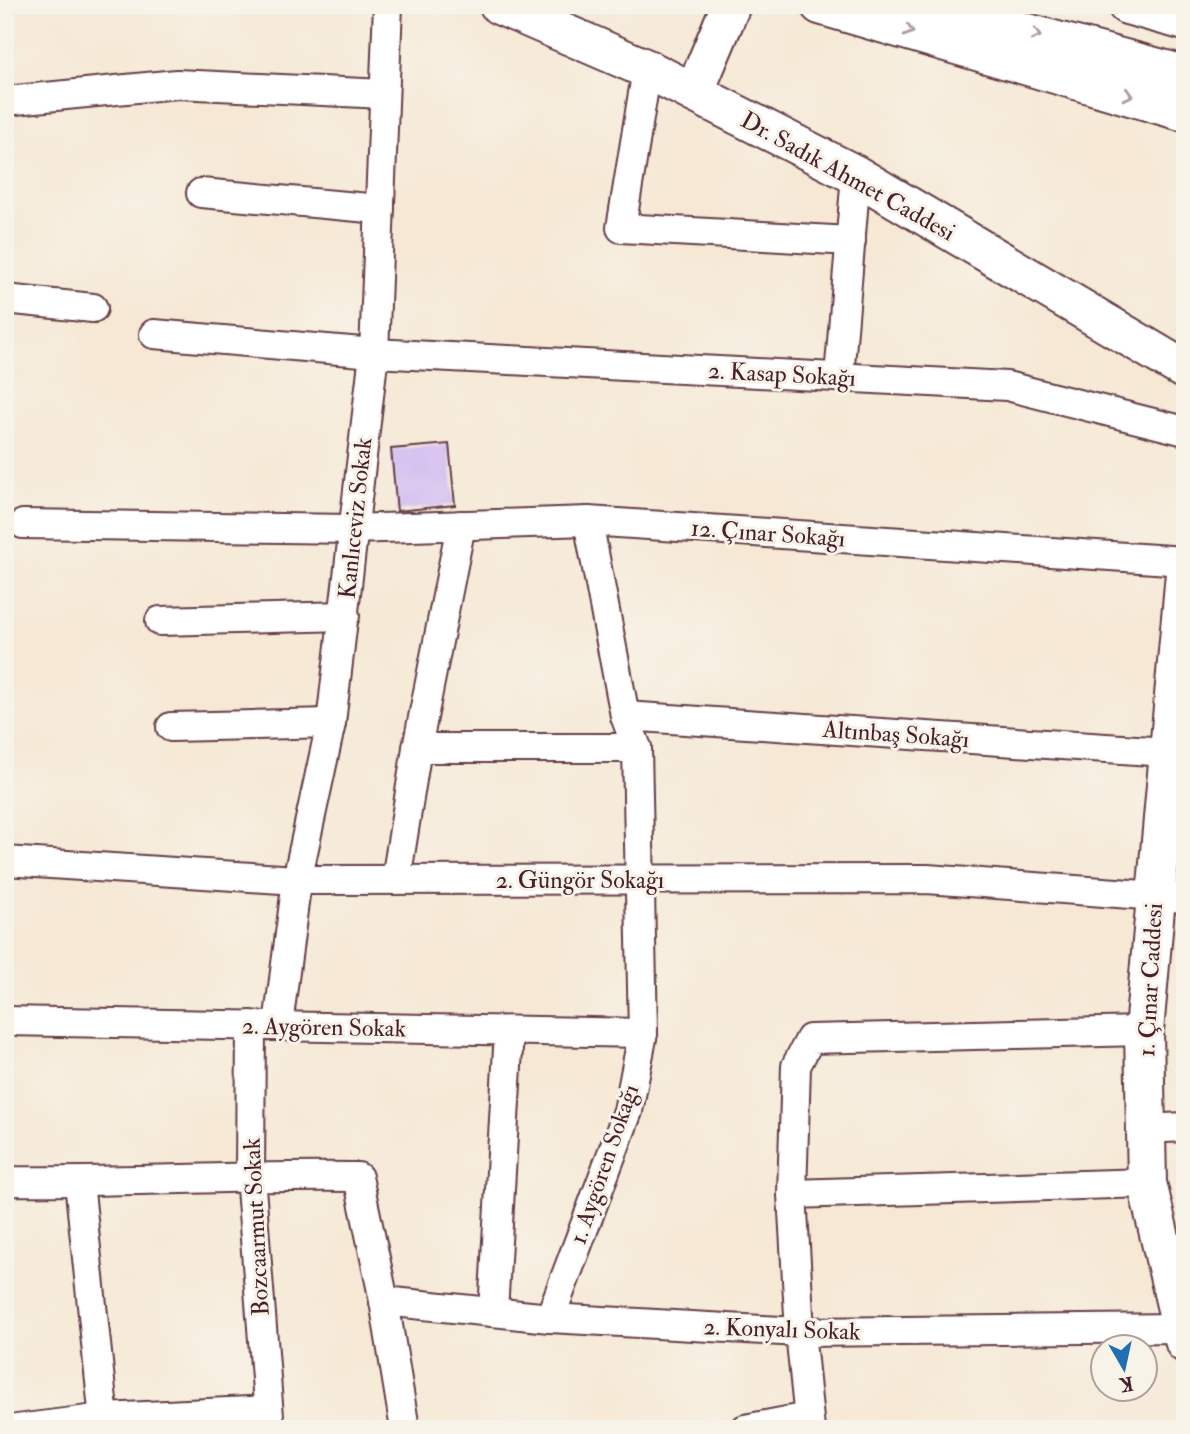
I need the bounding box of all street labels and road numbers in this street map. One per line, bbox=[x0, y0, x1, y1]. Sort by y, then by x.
street label: Dr. Sadık Ahmet Caddesi bbox=[735, 105, 961, 248]
street label: 2. Kasap Sokağı bbox=[707, 355, 857, 394]
street label: Kanlıceviz Sokak bbox=[332, 435, 379, 600]
street label: 12. Çınar Sokağı bbox=[690, 513, 846, 554]
street label: Altınbaş Sokağı bbox=[821, 714, 970, 755]
street label: 2. Güngör Sokağı bbox=[496, 865, 664, 896]
street label: 1. Çınar Caddesi bbox=[1131, 902, 1170, 1058]
street label: 2. Aygören Sokak bbox=[242, 1011, 407, 1044]
street label: 1. Aygören Sokağı bbox=[563, 1080, 646, 1248]
street label: Bozcaarmut Sokak bbox=[236, 1137, 277, 1317]
street label: 2. Konyalı Sokak bbox=[703, 1311, 862, 1348]

